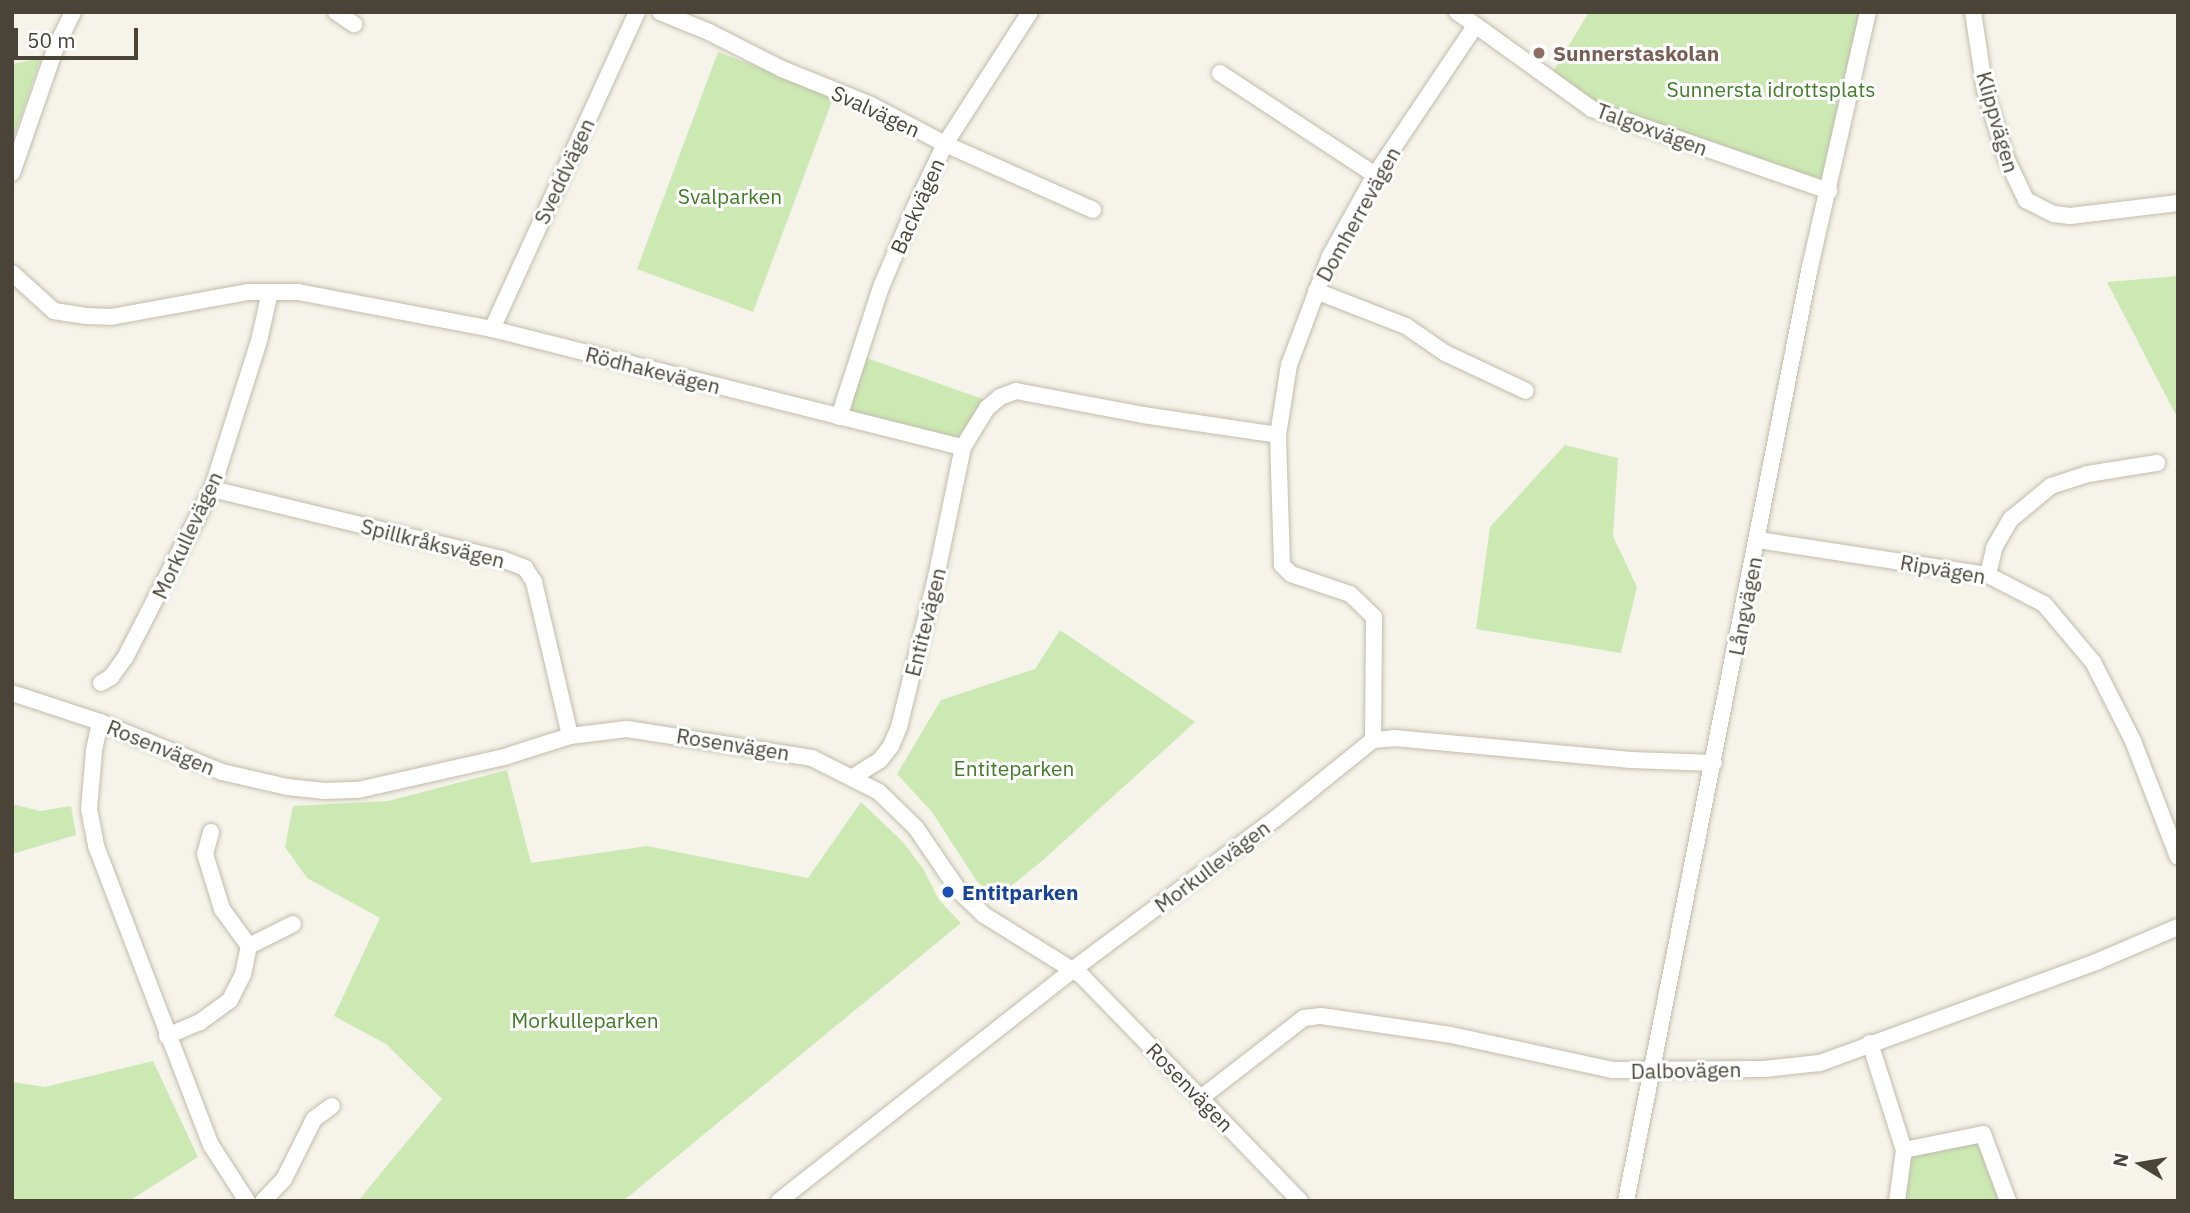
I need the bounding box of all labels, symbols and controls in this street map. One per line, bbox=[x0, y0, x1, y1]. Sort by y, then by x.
scale bar bbox=[18, 14, 142, 58]
text: 50 m bbox=[27, 26, 76, 54]
place label: Sunnerstaskolan bbox=[1553, 40, 1719, 66]
marker: Sunnerstaskolan bbox=[1531, 45, 1547, 61]
street label: Klippvägen bbox=[1972, 68, 2024, 176]
park label: Sunnersta idrottsplats bbox=[1666, 76, 1876, 102]
street label: Svalvägen bbox=[828, 80, 924, 142]
street label: Talgoxvägen bbox=[1593, 97, 1711, 161]
street label: Sveddvägen bbox=[528, 114, 600, 228]
street label: Domherrevägen bbox=[1311, 142, 1405, 286]
street label: Backvägen bbox=[885, 154, 949, 258]
park label: Svalparken bbox=[678, 183, 782, 209]
street label: Rödhakevägen bbox=[583, 341, 723, 399]
street label: Morkullevägen bbox=[146, 467, 228, 603]
street label: Spillkråksvägen bbox=[358, 513, 508, 573]
street label: Ripvägen bbox=[1898, 549, 1988, 589]
street label: Långvägen bbox=[1723, 554, 1767, 658]
street label: Entitevägen bbox=[899, 565, 951, 679]
street label: Rosenvägen bbox=[103, 714, 219, 780]
street label: Rosenvägen bbox=[675, 723, 791, 765]
park label: Entiteparken bbox=[954, 755, 1074, 781]
street label: Morkullevägen bbox=[1149, 814, 1275, 918]
place label: Entitparken bbox=[962, 879, 1078, 905]
marker: Entitparken bbox=[940, 884, 956, 900]
park label: Morkulleparken bbox=[511, 1007, 659, 1033]
street label: Rosenvägen bbox=[1141, 1037, 1239, 1137]
street label: Dalbovägen bbox=[1631, 1056, 1741, 1084]
north arrow bbox=[2106, 1129, 2176, 1199]
text: N bbox=[2107, 1151, 2133, 1169]

